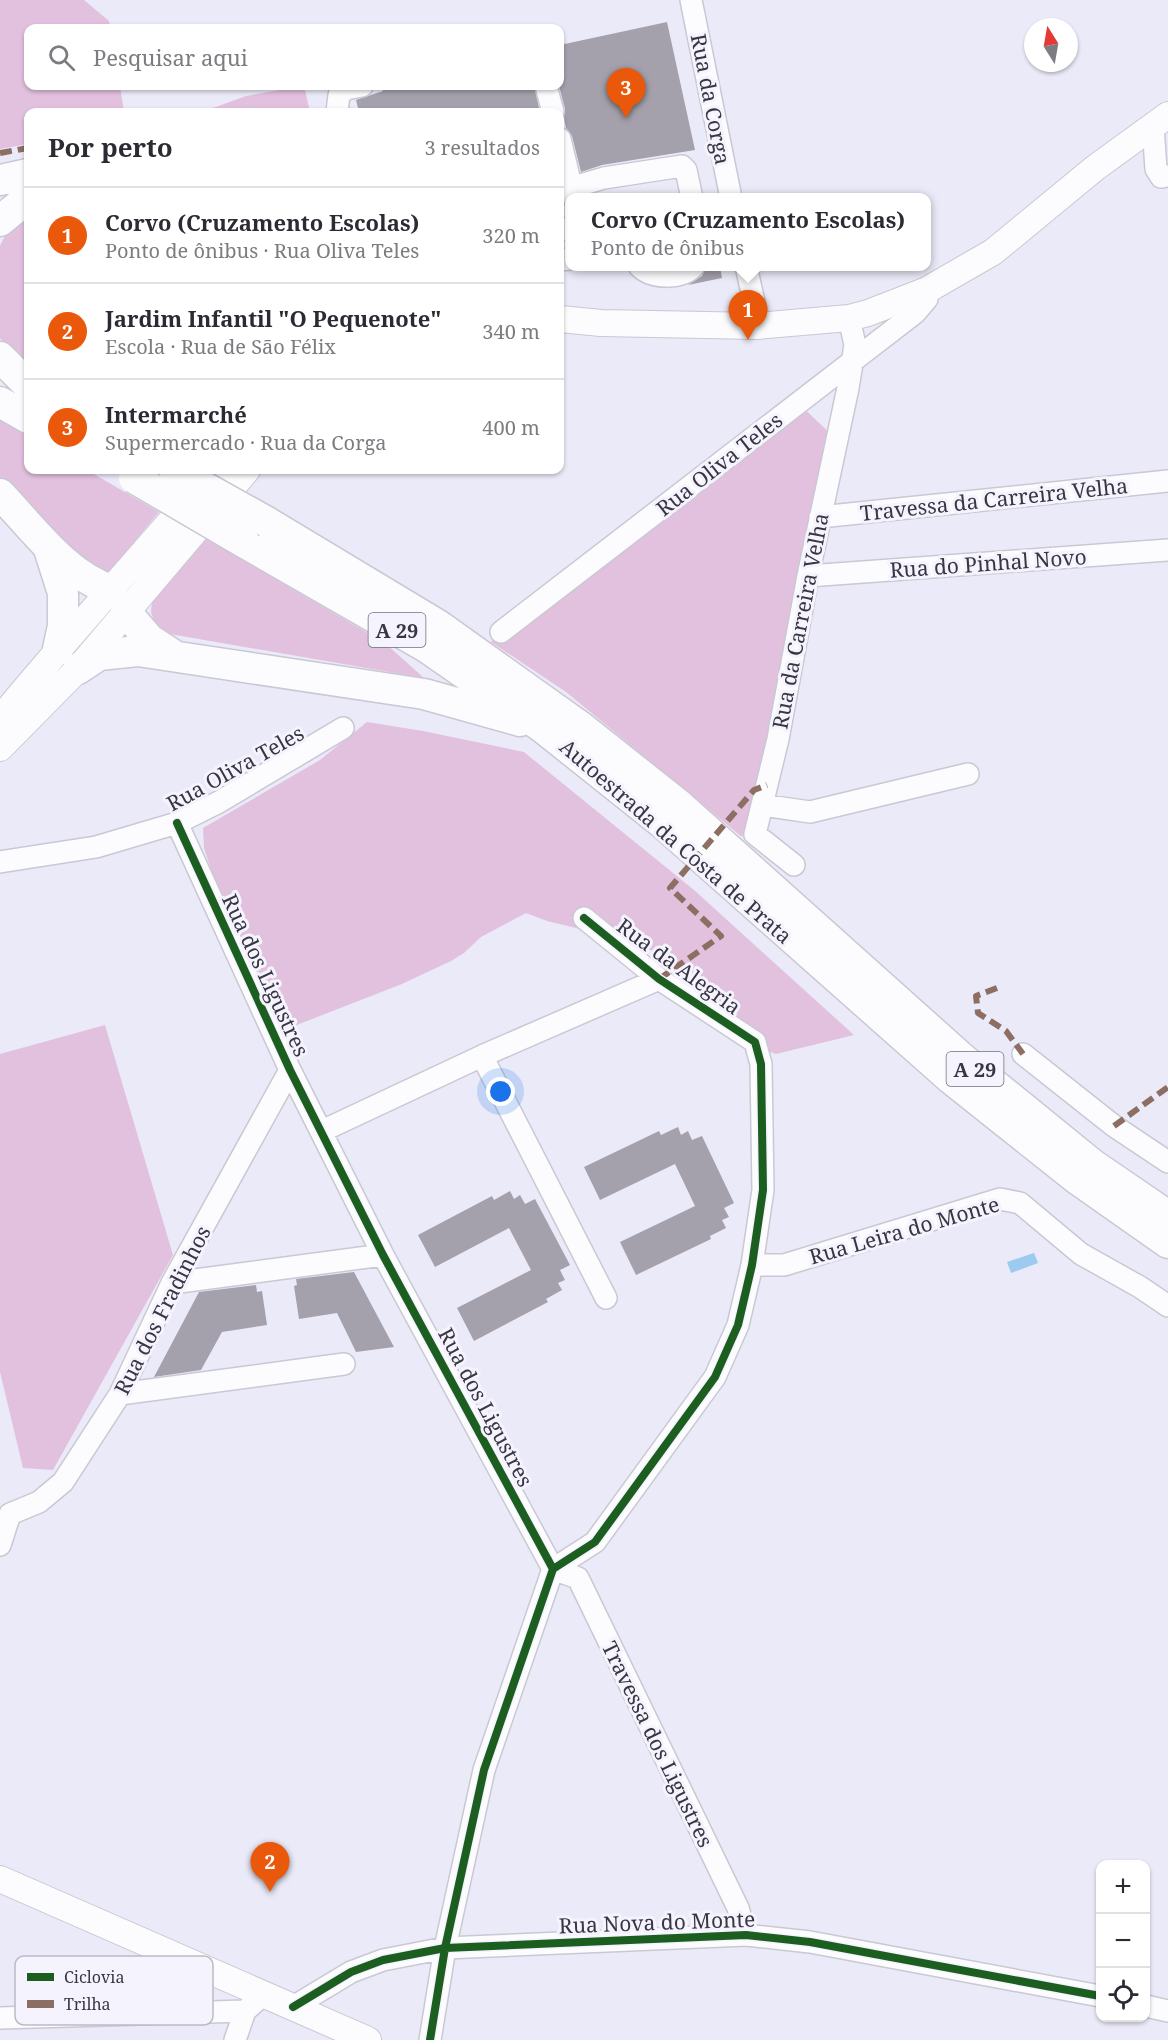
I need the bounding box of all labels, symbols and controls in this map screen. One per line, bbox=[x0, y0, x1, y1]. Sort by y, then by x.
north arrow bbox=[1024, 18, 1078, 72]
search box bbox=[24, 24, 564, 90]
street label: Rua da Corga bbox=[685, 31, 737, 167]
icon: search bbox=[45, 41, 78, 74]
text: Pesquisar aqui bbox=[93, 42, 248, 72]
pin: 3 bbox=[606, 68, 646, 118]
text: Por perto bbox=[48, 129, 173, 165]
text: 3 resultados bbox=[424, 134, 540, 161]
popup bbox=[565, 193, 931, 271]
text: Corvo (Cruzamento Escolas) bbox=[591, 204, 905, 234]
text: Corvo (Cruzamento Escolas) bbox=[105, 207, 419, 237]
text: 1 bbox=[62, 222, 73, 249]
text: 320 m bbox=[482, 222, 540, 249]
text: Ponto de ônibus bbox=[591, 234, 744, 261]
text: Ponto de ônibus · Rua Oliva Teles bbox=[105, 237, 419, 264]
pin: 1 bbox=[728, 290, 768, 340]
text: Jardim Infantil "O Pequenote" bbox=[105, 303, 442, 333]
text: 2 bbox=[62, 318, 73, 345]
text: 340 m bbox=[482, 318, 540, 345]
text: Escola · Rua de São Félix bbox=[105, 333, 336, 360]
text: Intermarché bbox=[105, 399, 247, 429]
street label: Rua Oliva Teles bbox=[650, 406, 788, 522]
text: 3 bbox=[62, 414, 73, 441]
text: 400 m bbox=[482, 414, 540, 441]
text: Supermercado · Rua da Corga bbox=[105, 429, 387, 456]
street label: Travessa da Carreira Velha bbox=[859, 471, 1129, 527]
street label: Rua da Carreira Velha bbox=[765, 511, 835, 731]
street label: Rua do Pinhal Novo bbox=[889, 542, 1087, 584]
road number: A 29 bbox=[368, 613, 426, 647]
street label: Rua Oliva Teles bbox=[161, 719, 309, 817]
street label: Autoestrada da Costa de Prata bbox=[554, 732, 798, 950]
street label: Rua dos Ligustres bbox=[216, 889, 316, 1061]
street label: Rua da Alegria bbox=[611, 912, 747, 1020]
road number: A 29 bbox=[946, 1052, 1004, 1086]
your location bbox=[486, 1077, 515, 1106]
street label: Rua Leira do Monte bbox=[806, 1189, 1002, 1271]
street label: Rua dos Fradinhos bbox=[107, 1221, 217, 1399]
street label: Rua dos Ligustres bbox=[432, 1323, 540, 1491]
street label: Travessa dos Ligustres bbox=[596, 1636, 720, 1852]
pin: 2 bbox=[250, 1842, 290, 1892]
map controls bbox=[1096, 1860, 1150, 2022]
button: + bbox=[1096, 1860, 1150, 1914]
street label: Rua Nova do Monte bbox=[558, 1905, 756, 1939]
button: − bbox=[1096, 1914, 1150, 1968]
legend bbox=[15, 1956, 213, 2025]
text: Ciclovia bbox=[64, 1966, 124, 1988]
button: locate bbox=[1096, 1968, 1150, 2022]
text: Trilha bbox=[64, 1993, 111, 2015]

